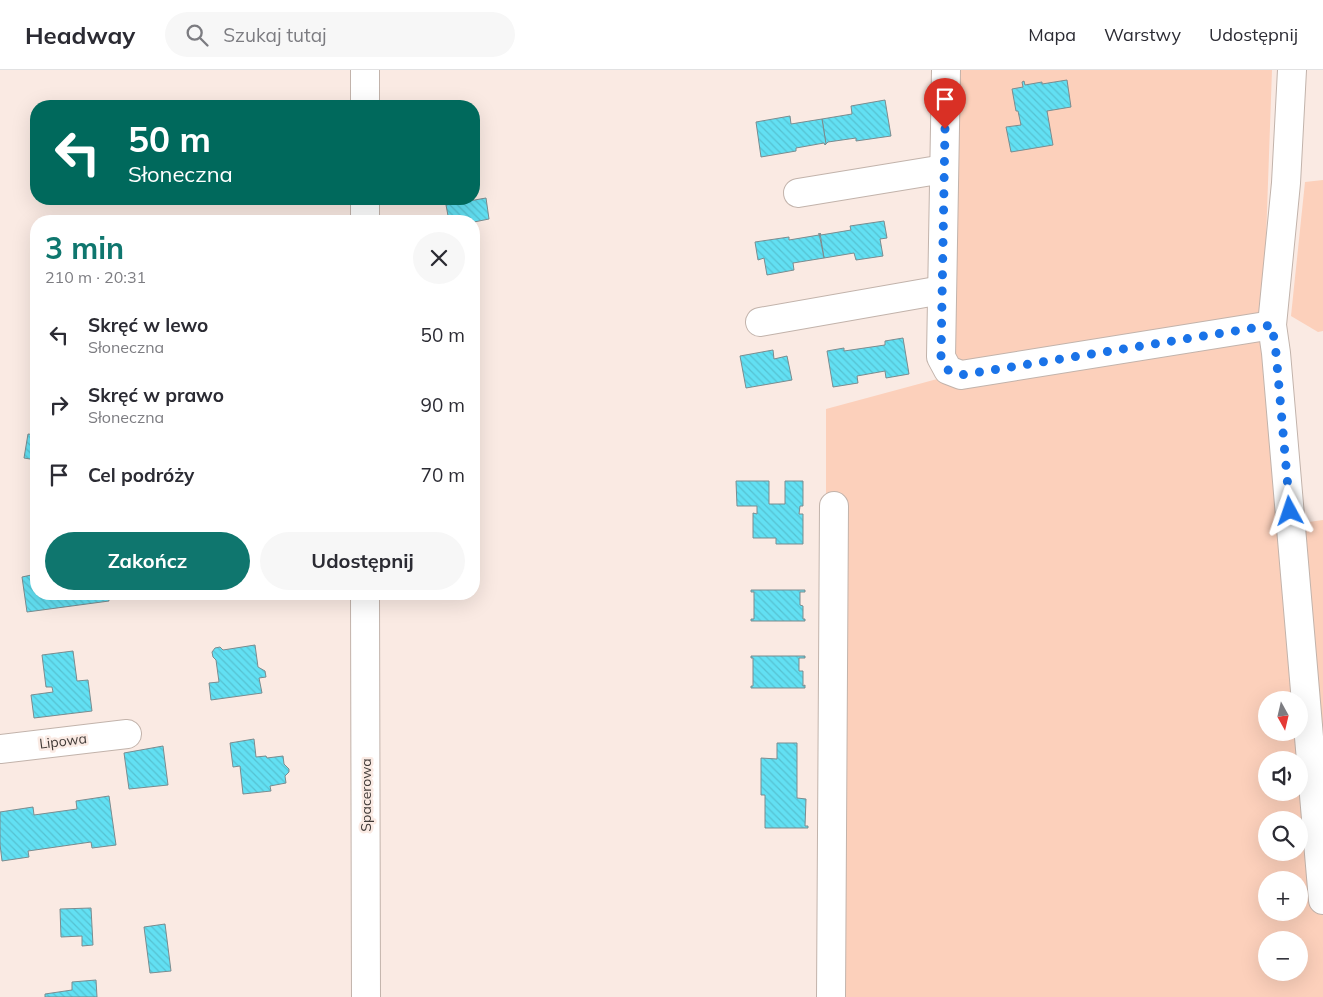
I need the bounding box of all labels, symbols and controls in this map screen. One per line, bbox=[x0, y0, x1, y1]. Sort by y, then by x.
search box bbox=[165, 12, 515, 57]
text: Headway bbox=[25, 20, 135, 50]
icon: search bbox=[183, 21, 211, 49]
text: Szukaj tutaj bbox=[223, 23, 327, 47]
text: Mapa bbox=[1028, 23, 1076, 46]
text: Warstwy bbox=[1104, 23, 1181, 46]
text: Udostępnij bbox=[1209, 23, 1298, 46]
pin bbox=[924, 78, 966, 129]
icon: arrive bbox=[931, 85, 959, 113]
text: 50 m bbox=[128, 117, 211, 161]
icon: left bbox=[45, 120, 110, 185]
text: Słoneczna bbox=[128, 160, 233, 188]
text: 3 min bbox=[45, 229, 124, 267]
button: close bbox=[413, 232, 465, 284]
text: 210 m · 20:31 bbox=[45, 267, 146, 287]
text: Skręć w lewo bbox=[88, 313, 208, 337]
icon: left bbox=[45, 321, 73, 349]
text: 50 m bbox=[421, 323, 465, 347]
text: Słoneczna bbox=[88, 337, 164, 357]
text: Skręć w prawo bbox=[88, 383, 224, 407]
icon: right bbox=[45, 391, 73, 419]
text: 90 m bbox=[421, 393, 465, 417]
text: Słoneczna bbox=[88, 407, 164, 427]
icon: arrive bbox=[45, 461, 73, 489]
text: Cel podróży bbox=[88, 463, 194, 487]
text: 70 m bbox=[421, 463, 465, 487]
position arrow bbox=[1263, 484, 1315, 536]
button: Zakończ bbox=[45, 532, 250, 590]
button: Udostępnij bbox=[260, 532, 465, 590]
north arrow bbox=[1258, 691, 1308, 741]
map controls bbox=[1258, 691, 1308, 981]
street label: Lipowa bbox=[38, 729, 88, 753]
button: sound bbox=[1258, 751, 1308, 801]
street label: Spacerowa bbox=[357, 758, 375, 832]
button: search bbox=[1258, 811, 1308, 861]
button: + bbox=[1258, 871, 1308, 921]
button: − bbox=[1258, 931, 1308, 981]

